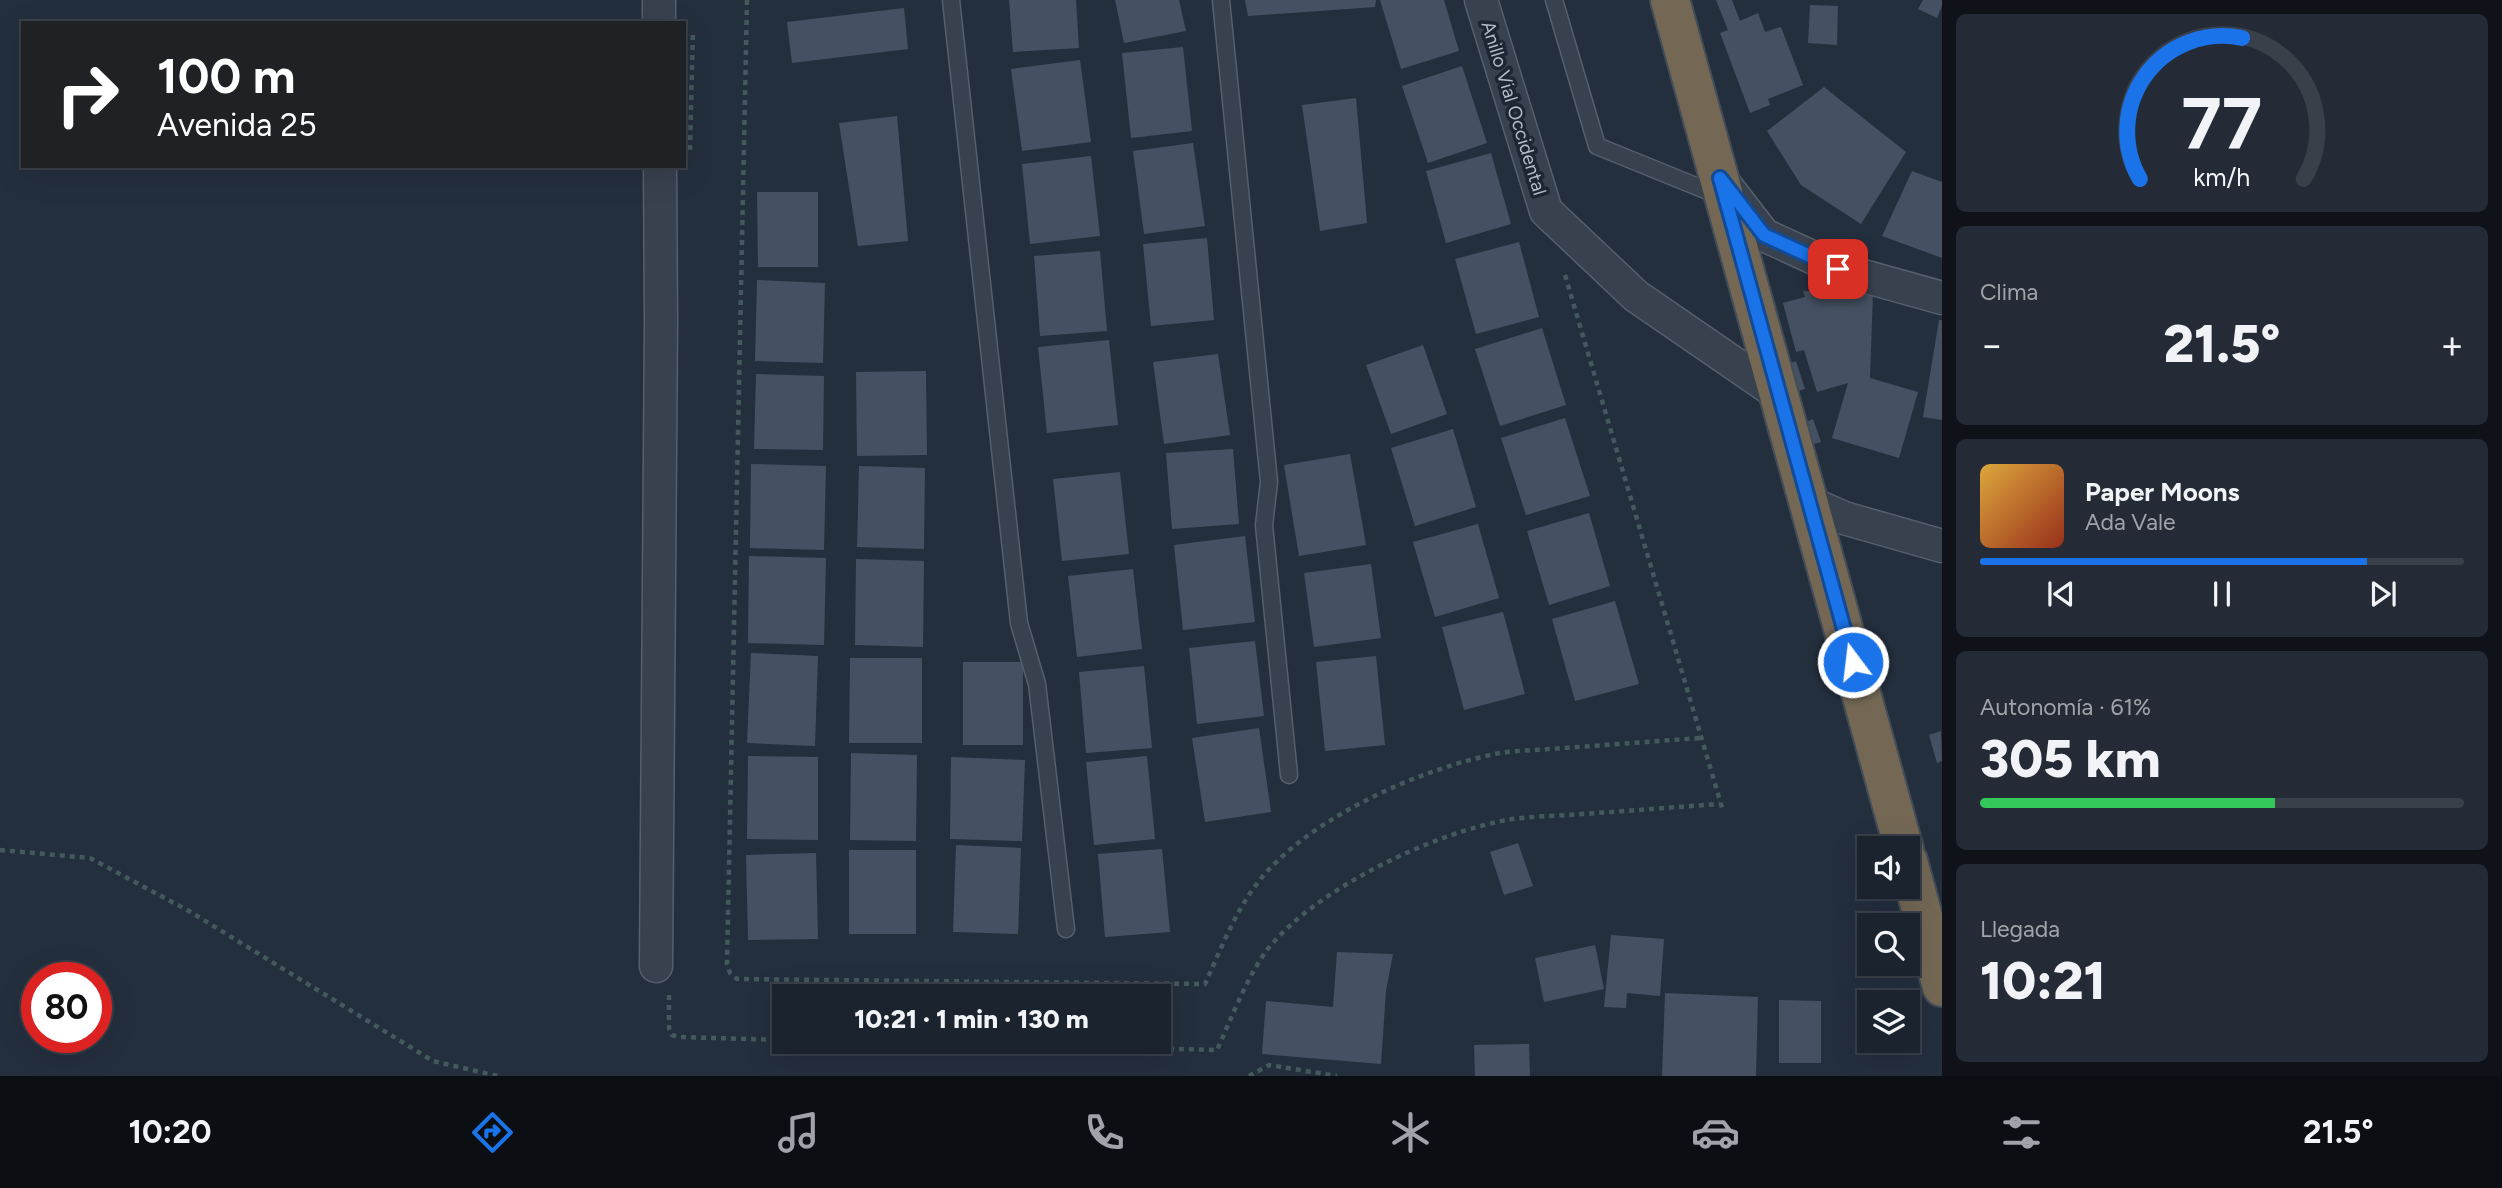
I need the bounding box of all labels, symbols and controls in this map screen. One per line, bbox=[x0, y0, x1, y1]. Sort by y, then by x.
street label: Anillo Vial Occidental bbox=[1477, 18, 1551, 198]
text: 100 m bbox=[157, 46, 296, 105]
icon: right bbox=[42, 49, 133, 140]
text: 77 bbox=[2182, 81, 2262, 168]
text: Avenida 25 bbox=[157, 106, 317, 144]
text: km/h bbox=[2193, 162, 2251, 192]
pin bbox=[1808, 239, 1868, 299]
icon: arrive bbox=[1819, 250, 1857, 288]
text: Clima bbox=[1980, 278, 2038, 306]
text: 21.5° bbox=[2164, 313, 2280, 375]
text: − bbox=[1980, 322, 2004, 368]
text: + bbox=[2440, 322, 2464, 368]
text: Paper Moons bbox=[2085, 476, 2240, 508]
text: Ada Vale bbox=[2085, 508, 2176, 536]
icon: previous bbox=[2042, 575, 2080, 613]
icon: pause bbox=[2203, 575, 2241, 613]
icon: next bbox=[2364, 575, 2402, 613]
position arrow bbox=[1816, 625, 1890, 699]
text: Autonomía · 61% bbox=[1980, 693, 2151, 721]
text: 305 km bbox=[1980, 728, 2161, 790]
map controls bbox=[1857, 836, 1920, 1053]
button: sound bbox=[1857, 836, 1920, 899]
button: search bbox=[1857, 913, 1920, 976]
text: Llegada bbox=[1980, 915, 2060, 943]
text: 10:21 bbox=[1980, 950, 2106, 1012]
speed limit sign: 80 bbox=[21, 962, 112, 1053]
button: layers bbox=[1857, 990, 1920, 1053]
text: 10:21 · 1 min · 130 m bbox=[854, 1003, 1089, 1035]
icon: directions bbox=[468, 1108, 517, 1157]
icon: music bbox=[774, 1108, 823, 1157]
icon: phone bbox=[1080, 1108, 1129, 1157]
icon: climate bbox=[1386, 1108, 1435, 1157]
icon: car bbox=[1691, 1108, 1740, 1157]
icon: filters bbox=[1997, 1108, 2046, 1157]
text: 10:20 bbox=[128, 1113, 212, 1151]
text: 21.5° bbox=[2303, 1113, 2374, 1151]

